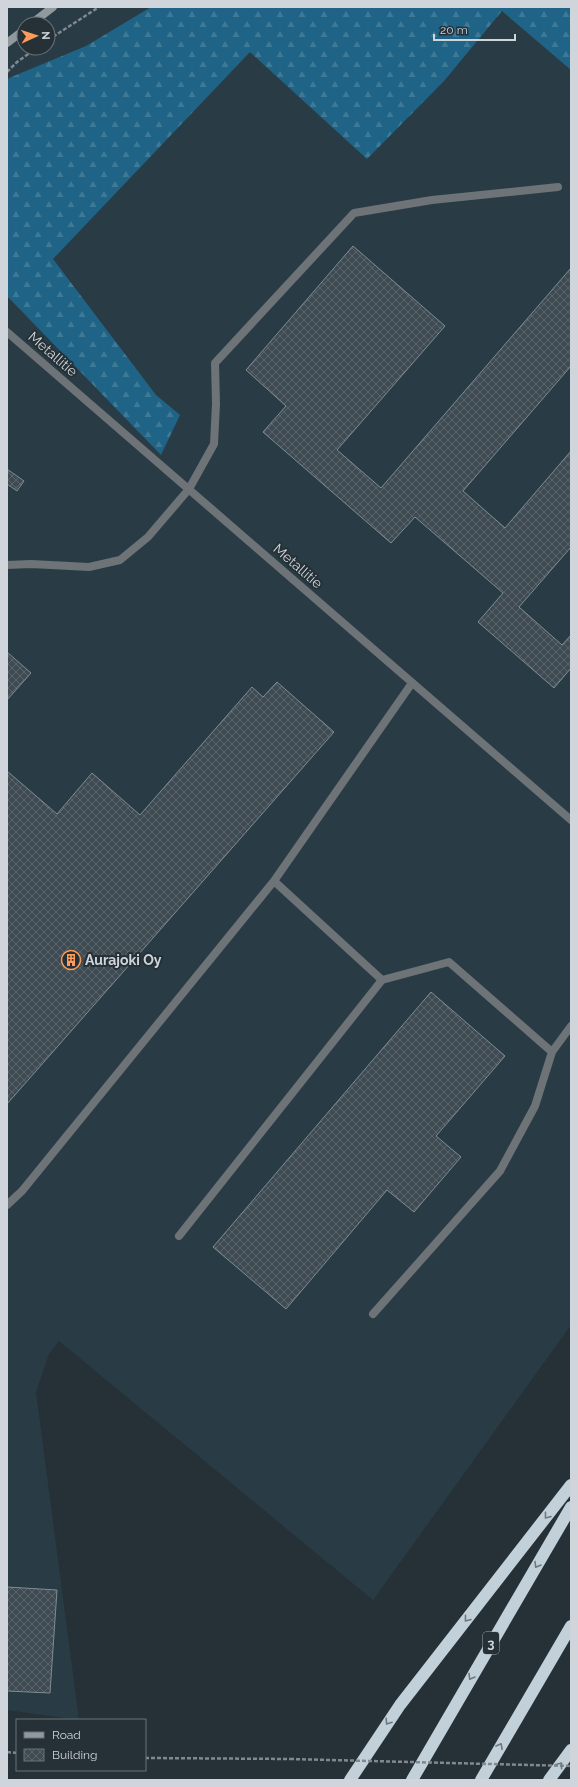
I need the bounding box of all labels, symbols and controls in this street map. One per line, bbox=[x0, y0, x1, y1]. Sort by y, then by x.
north arrow bbox=[16, 16, 56, 56]
scale bar bbox=[434, 16, 515, 42]
text: 20 m bbox=[440, 23, 468, 37]
text: N bbox=[39, 31, 52, 40]
street label: Metallitie bbox=[25, 329, 81, 379]
street label: Metallitie bbox=[270, 541, 326, 591]
building icon: Aurajoki Oy bbox=[60, 949, 82, 971]
place label: Aurajoki Oy bbox=[85, 952, 162, 968]
one-way arrow bbox=[545, 1512, 552, 1519]
one-way arrow bbox=[534, 1561, 542, 1568]
one-way arrow bbox=[465, 1614, 472, 1621]
road number: 3 bbox=[483, 1632, 499, 1654]
one-way arrow bbox=[468, 1673, 475, 1680]
one-way arrow bbox=[386, 1718, 393, 1725]
legend bbox=[16, 1719, 146, 1771]
text: Road bbox=[52, 1728, 81, 1742]
one-way arrow bbox=[496, 1743, 503, 1750]
text: Building bbox=[52, 1748, 98, 1762]
one-way arrow bbox=[555, 1763, 562, 1770]

